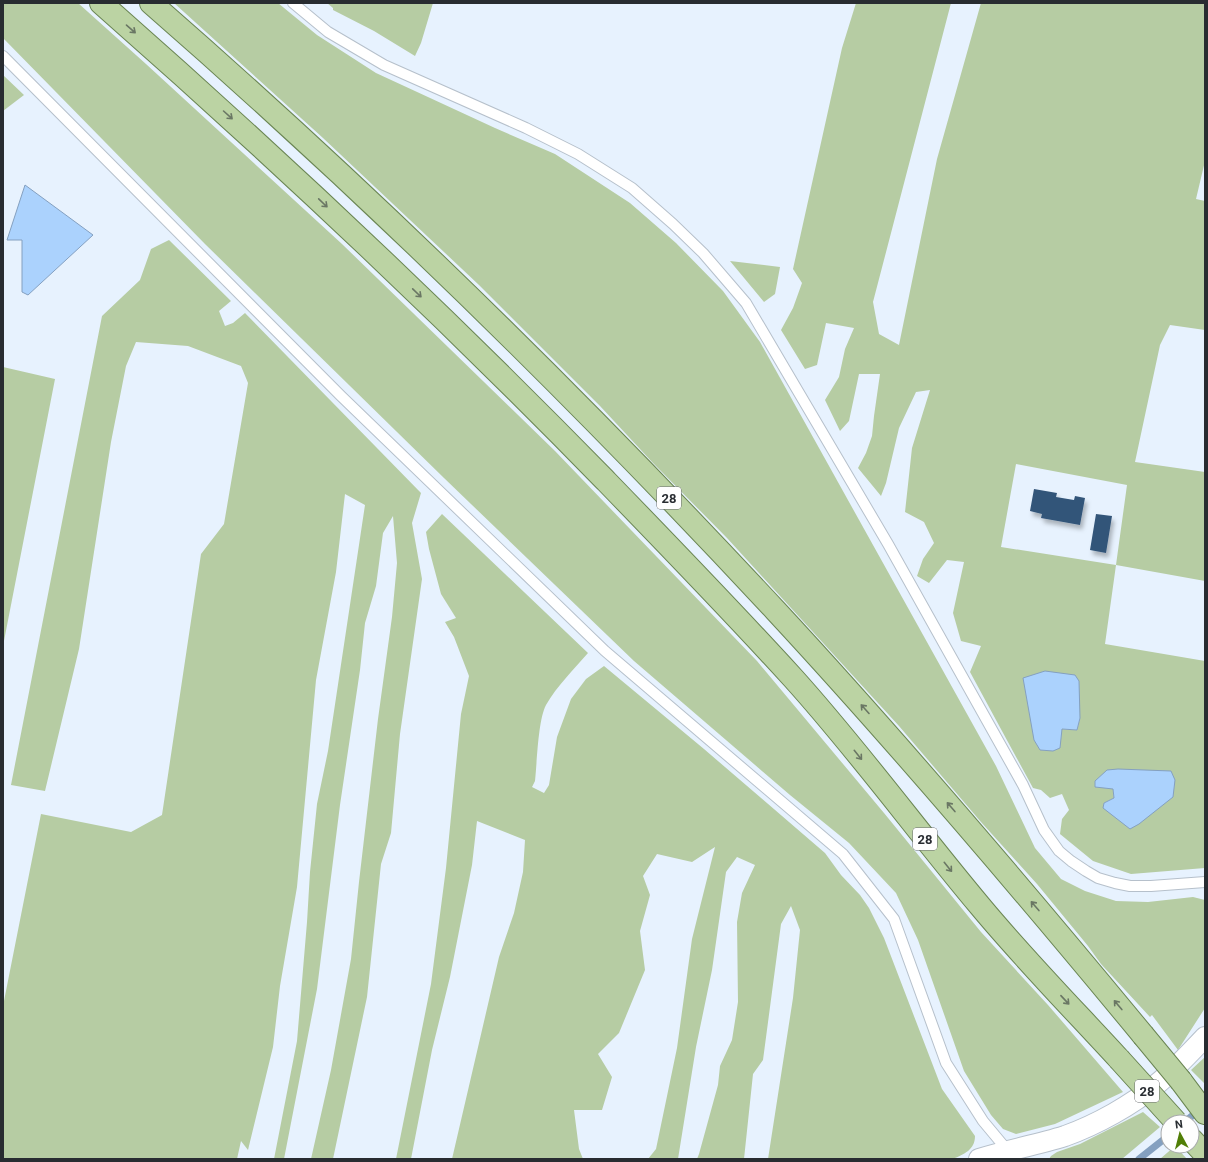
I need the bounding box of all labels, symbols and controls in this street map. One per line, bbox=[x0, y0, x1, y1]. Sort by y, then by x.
one-way arrow bbox=[125, 24, 136, 33]
one-way arrow bbox=[222, 110, 232, 119]
one-way arrow bbox=[318, 198, 328, 208]
one-way arrow bbox=[412, 288, 422, 298]
road number: 28 bbox=[657, 487, 681, 509]
one-way arrow bbox=[860, 704, 869, 714]
one-way arrow bbox=[853, 750, 862, 760]
one-way arrow bbox=[946, 802, 955, 812]
road number: 28 bbox=[913, 828, 937, 850]
one-way arrow bbox=[944, 862, 953, 872]
one-way arrow bbox=[1031, 900, 1040, 911]
one-way arrow bbox=[1060, 995, 1069, 1005]
one-way arrow bbox=[1114, 1000, 1123, 1011]
road number: 28 bbox=[1135, 1080, 1159, 1102]
north arrow bbox=[1160, 1114, 1200, 1154]
text: N bbox=[1174, 1118, 1184, 1131]

